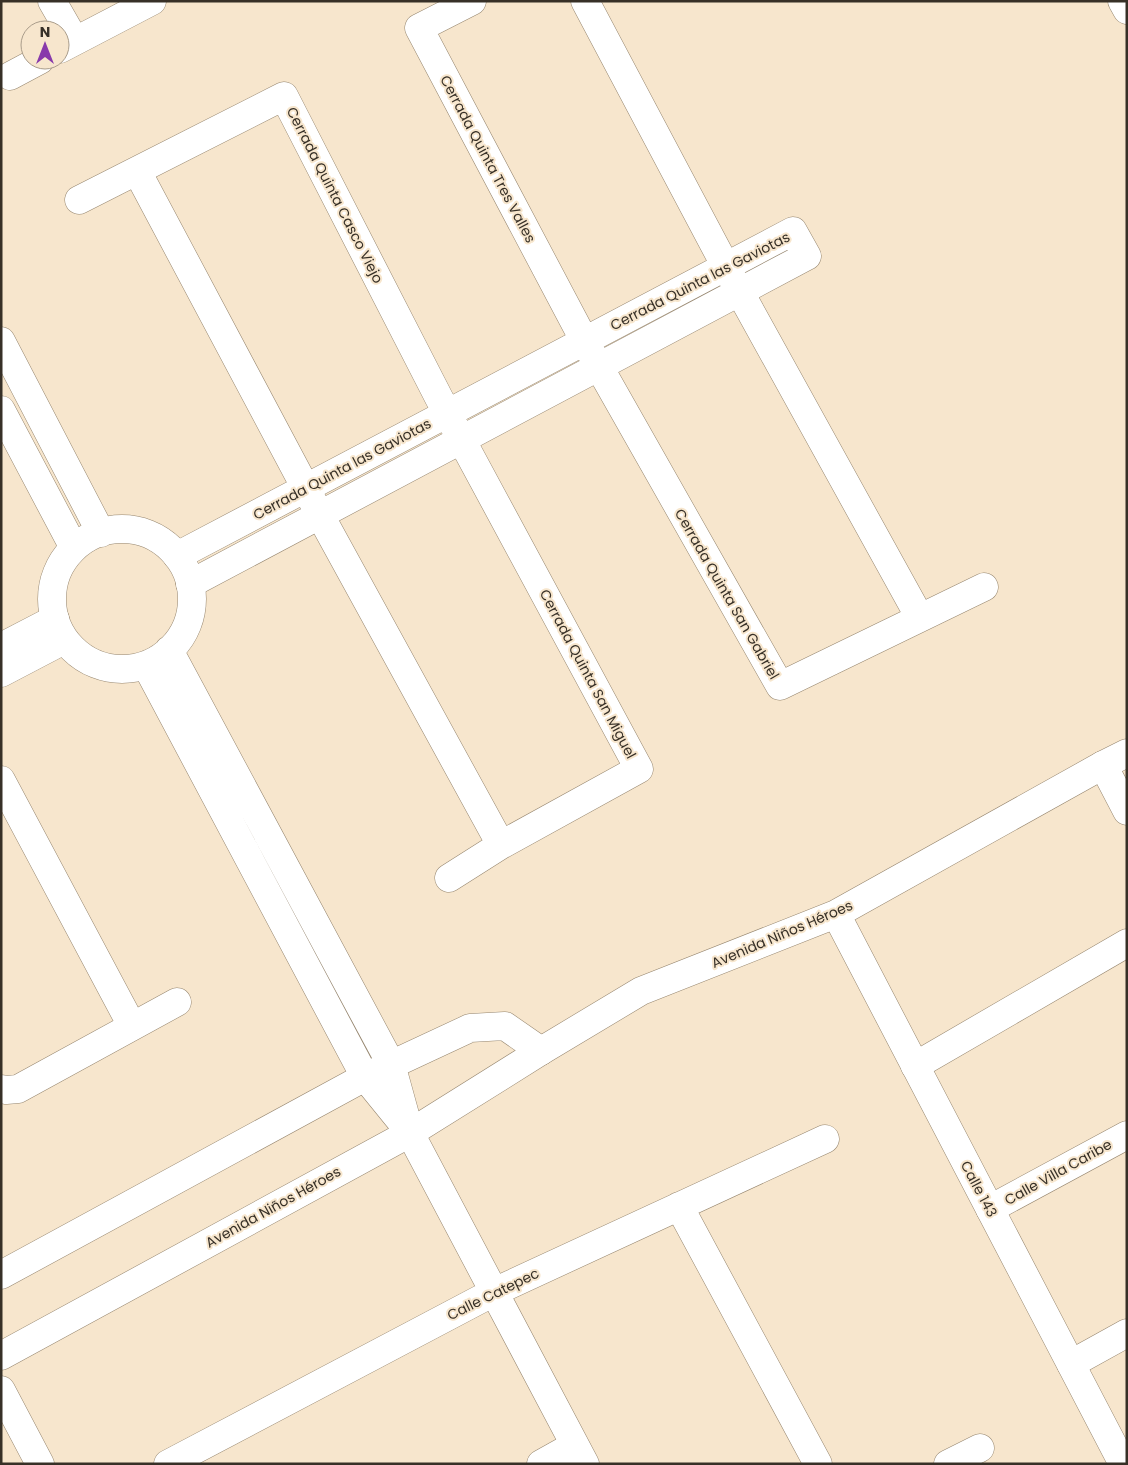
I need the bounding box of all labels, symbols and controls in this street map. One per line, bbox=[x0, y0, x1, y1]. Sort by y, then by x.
north arrow bbox=[20, 20, 70, 70]
text: N bbox=[40, 22, 50, 42]
street label: Cerrada Quinta Tres Valles bbox=[435, 72, 541, 246]
street label: Cerrada Quinta Casco Viejo bbox=[282, 103, 388, 287]
street label: Cerrada Quinta las Gaviotas bbox=[607, 227, 793, 335]
street label: Cerrada Quinta las Gaviotas bbox=[249, 413, 435, 525]
street label: Cerrada Quinta San Gabriel bbox=[670, 505, 784, 683]
street label: Cerrada Quinta San Miguel bbox=[535, 586, 641, 762]
street label: Avenida Niños Héroes bbox=[708, 895, 856, 973]
street label: Calle Villa Caribe bbox=[1001, 1134, 1115, 1210]
street label: Calle 143 bbox=[956, 1157, 1002, 1221]
street label: Avenida Niños Héroes bbox=[202, 1161, 344, 1253]
street label: Calle Catepec bbox=[444, 1263, 542, 1325]

